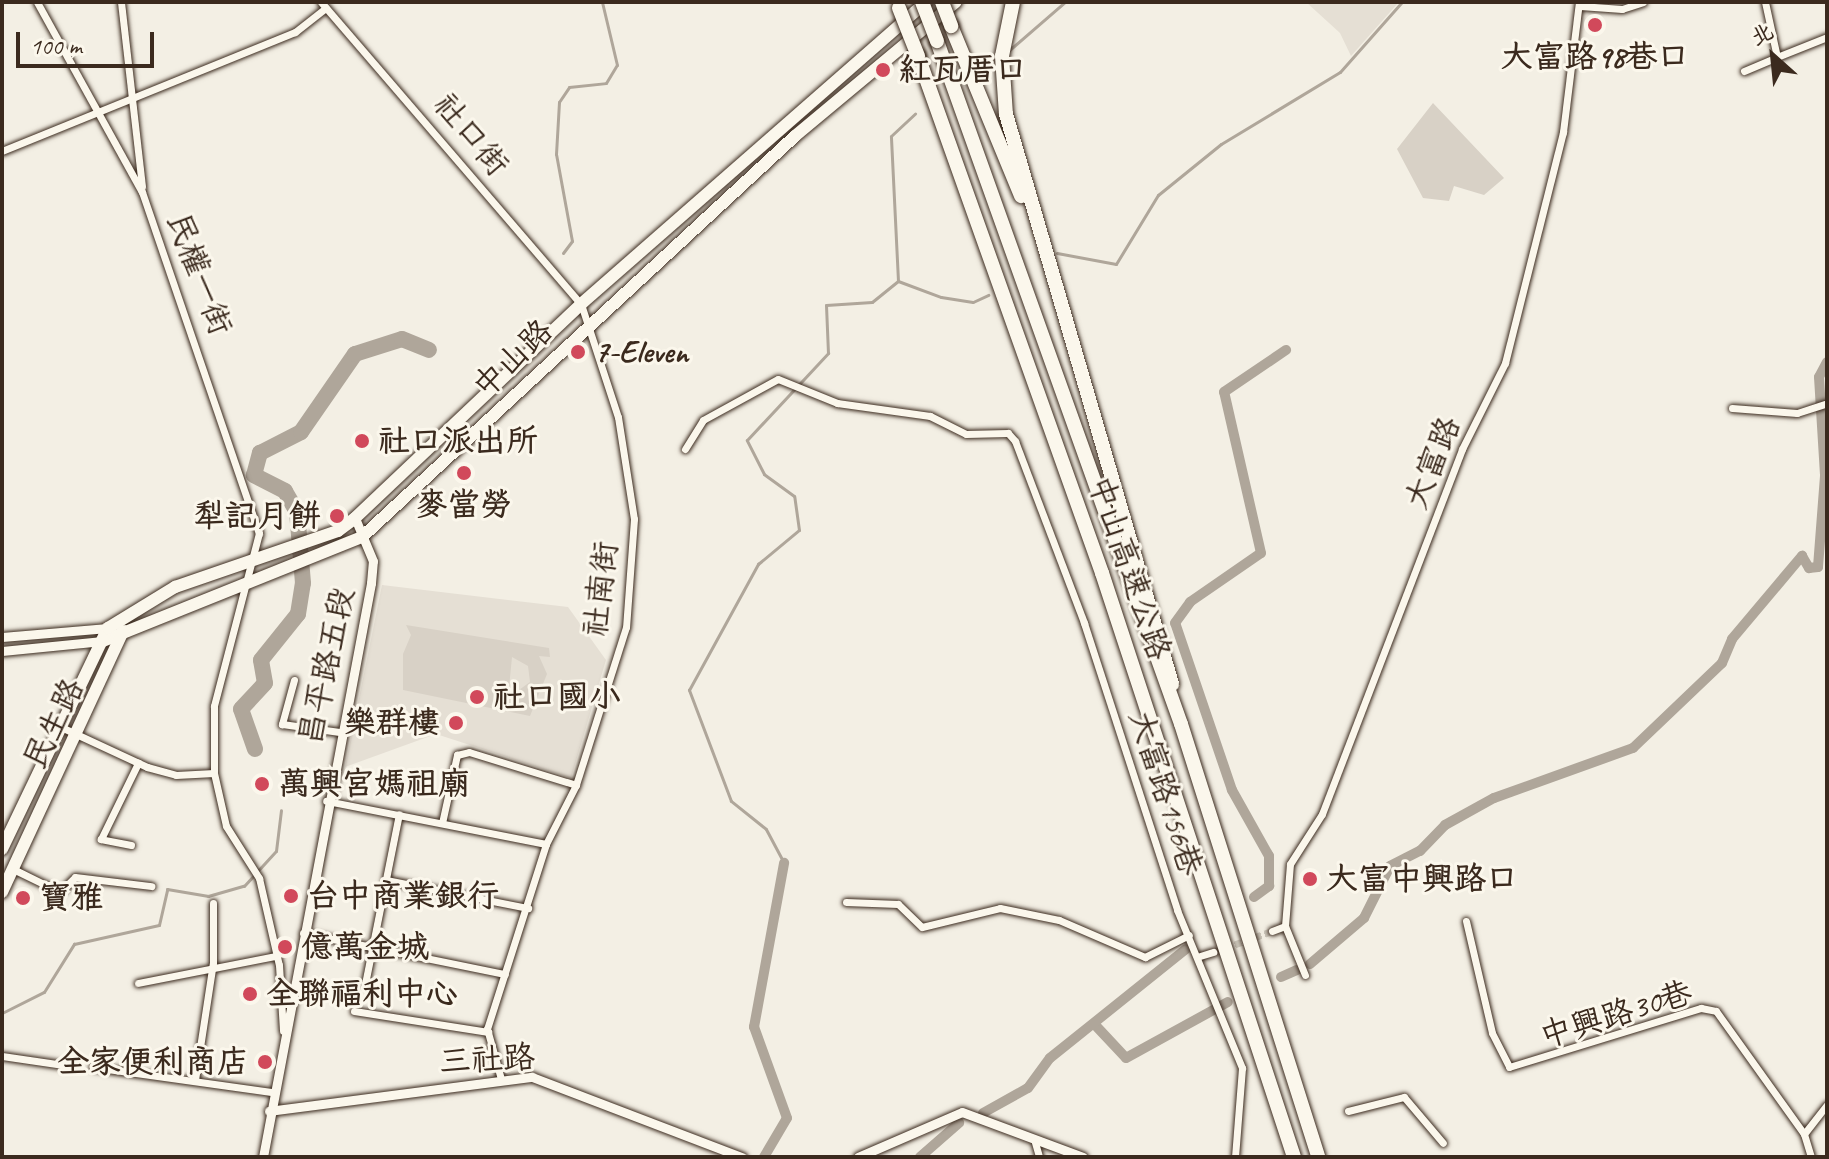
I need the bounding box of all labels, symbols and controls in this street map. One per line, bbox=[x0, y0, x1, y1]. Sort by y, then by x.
scale bar bbox=[20, 16, 158, 66]
marker: 大富路98巷口 bbox=[1586, 16, 1604, 34]
north arrow bbox=[1733, 16, 1813, 96]
text: 北 bbox=[1746, 17, 1778, 52]
text: 100 m bbox=[30, 31, 82, 61]
place label: 大富路98巷口 bbox=[1501, 38, 1689, 76]
place label: 紅瓦厝口 bbox=[899, 51, 1027, 89]
marker: 紅瓦厝口 bbox=[874, 61, 892, 79]
street label: 社口街 bbox=[425, 86, 517, 184]
street label: 民權一街 bbox=[158, 207, 240, 341]
street label: 中山路 bbox=[465, 312, 561, 406]
place label: 7-Eleven bbox=[594, 333, 688, 371]
marker: 7-Eleven bbox=[569, 343, 587, 361]
street label: 大富路 bbox=[1397, 411, 1469, 515]
place label: 社口派出所 bbox=[378, 422, 538, 460]
marker: 社口派出所 bbox=[353, 432, 371, 450]
marker: 麥當勞 bbox=[455, 464, 473, 482]
street label: 中山高速公路 bbox=[1080, 471, 1178, 665]
place label: 麥當勞 bbox=[416, 486, 512, 524]
place label: 犁記月餅 bbox=[193, 497, 321, 535]
marker: 犁記月餅 bbox=[328, 507, 346, 525]
street label: 社南街 bbox=[576, 539, 626, 639]
street label: 昌平路五段 bbox=[292, 584, 362, 748]
street label: 民生路 bbox=[16, 672, 92, 776]
place label: 社口國小 bbox=[493, 678, 621, 716]
marker: 社口國小 bbox=[468, 688, 486, 706]
place label: 樂群樓 bbox=[344, 704, 440, 742]
street label: 大富路156巷 bbox=[1120, 706, 1210, 880]
marker: 樂群樓 bbox=[447, 714, 465, 732]
place label: 萬興宮媽祖廟 bbox=[278, 765, 470, 803]
marker: 萬興宮媽祖廟 bbox=[253, 775, 271, 793]
place label: 大富中興路口 bbox=[1326, 860, 1518, 898]
marker: 大富中興路口 bbox=[1301, 870, 1319, 888]
place label: 台中商業銀行 bbox=[307, 877, 499, 915]
place label: 寶雅 bbox=[39, 879, 103, 917]
marker: 台中商業銀行 bbox=[282, 887, 300, 905]
marker: 寶雅 bbox=[14, 889, 32, 907]
place label: 億萬金城 bbox=[301, 928, 429, 966]
marker: 億萬金城 bbox=[276, 938, 294, 956]
street label: 中興路30巷 bbox=[1535, 974, 1697, 1056]
place label: 全聯福利中心 bbox=[266, 975, 458, 1013]
marker: 全聯福利中心 bbox=[241, 985, 259, 1003]
street label: 三社路 bbox=[438, 1038, 536, 1082]
place label: 全家便利商店 bbox=[57, 1043, 249, 1081]
marker: 全家便利商店 bbox=[256, 1053, 274, 1071]

